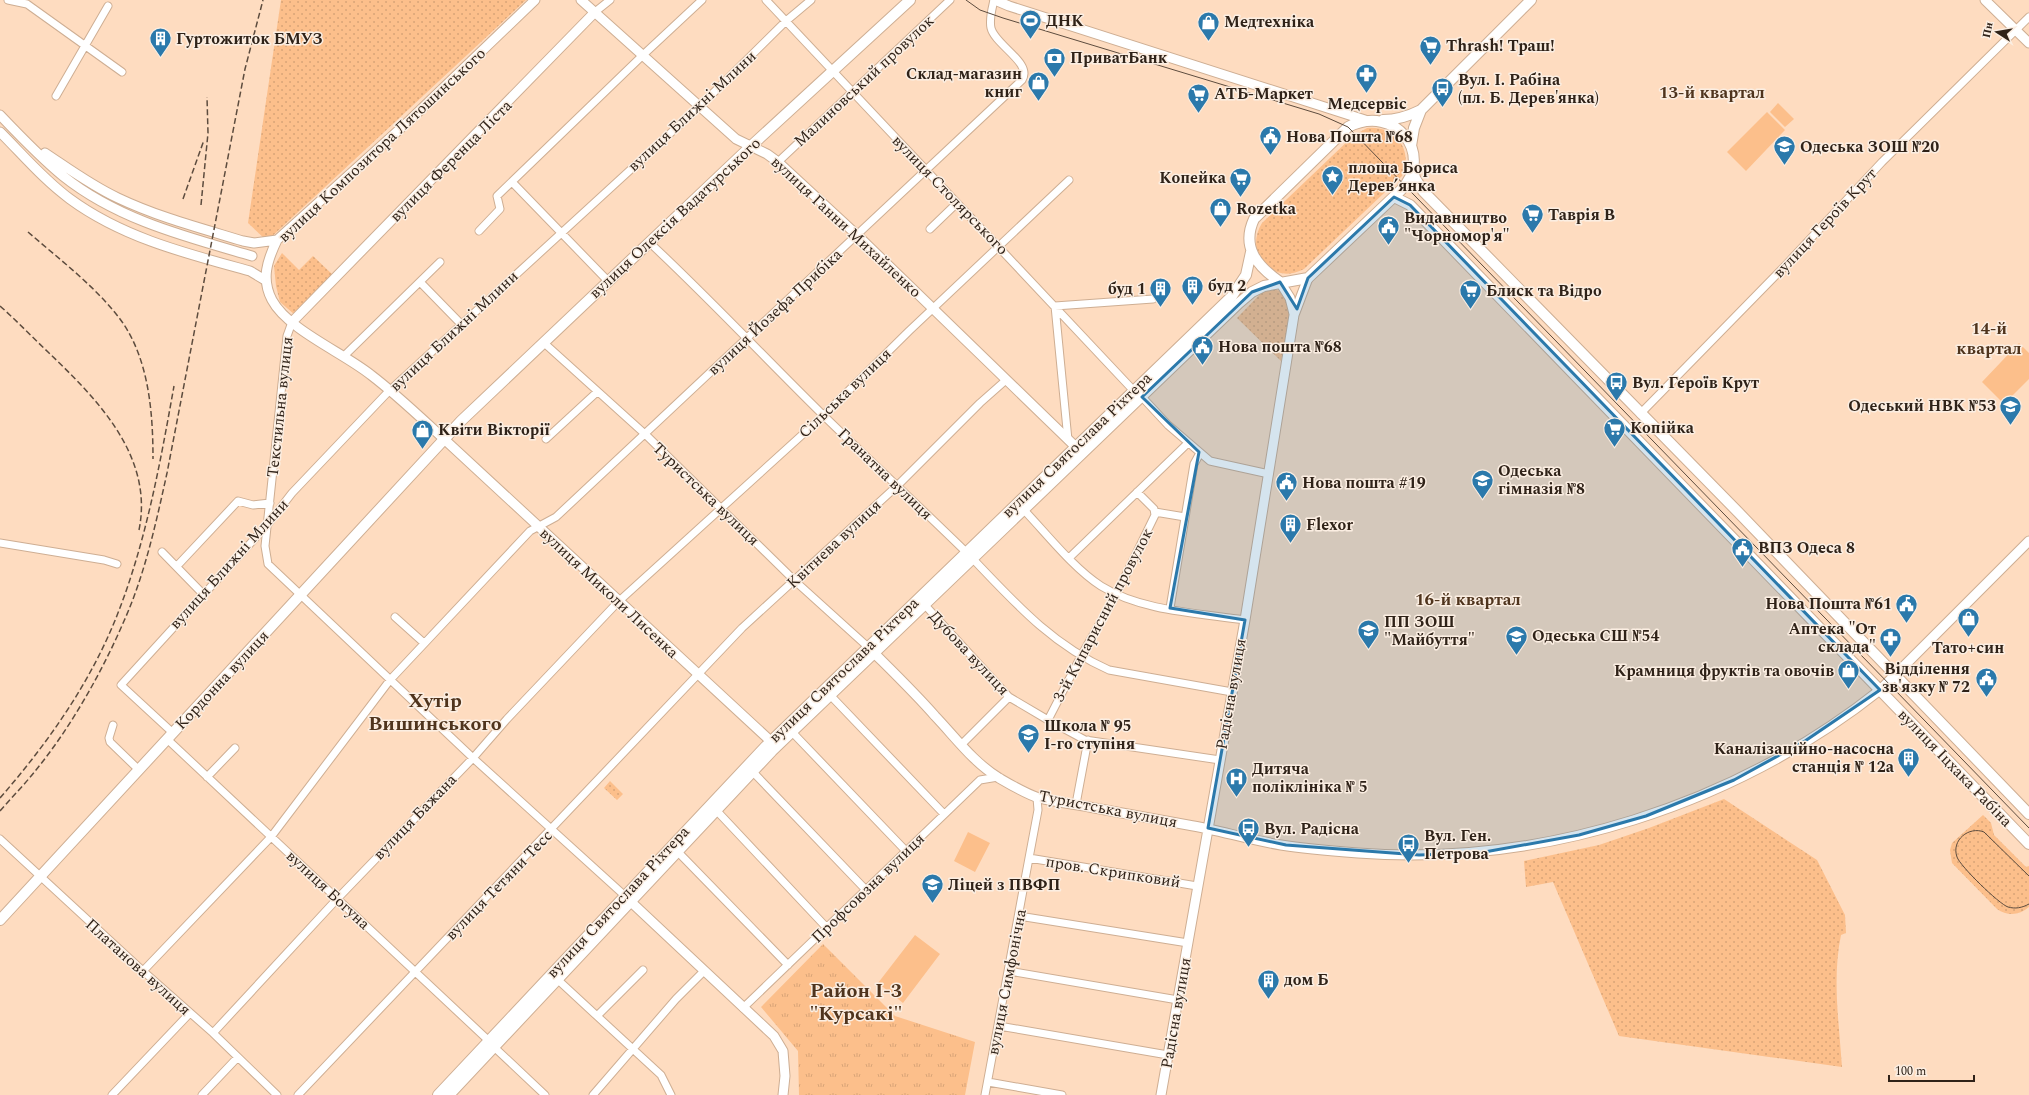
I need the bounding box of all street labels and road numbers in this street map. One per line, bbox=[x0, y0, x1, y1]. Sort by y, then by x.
street label: Малиновський провулок bbox=[788, 9, 940, 153]
street label: вулиця Композитора Лятошинського bbox=[273, 42, 491, 248]
street label: вулиця Ближні Млини bbox=[622, 45, 762, 177]
street label: вулиця Ференца Ліста bbox=[384, 94, 518, 228]
street label: вулиця Столярського bbox=[886, 129, 1014, 261]
street label: вулиця Олексія Вадатурського bbox=[584, 132, 766, 304]
street label: вулиця Ганни Михайленко bbox=[765, 151, 927, 303]
street label: вулиця Героїв Крут bbox=[1767, 162, 1883, 284]
street label: вулиця Йозефа Прибіка bbox=[702, 243, 848, 381]
street label: вулиця Ближні Млини bbox=[384, 265, 524, 397]
street label: Текстильна вулиця bbox=[261, 336, 299, 478]
street label: Сільська вулиця bbox=[793, 342, 897, 444]
street label: вулиця Святослава Ріхтера bbox=[996, 366, 1158, 523]
street label: Гранатна вулиця bbox=[832, 422, 938, 526]
street label: Туристська вулиця bbox=[647, 436, 765, 552]
street label: вулиця Ближні Млини bbox=[164, 493, 294, 635]
street label: Квітнева вулиця bbox=[781, 494, 887, 594]
street label: вулиця Миколи Лисенка bbox=[534, 522, 684, 664]
street label: 3-й Кипарисний провулок bbox=[1047, 524, 1159, 706]
street label: вулиця Святослава Ріхтера bbox=[763, 591, 925, 748]
street label: Дубова вулиця bbox=[923, 605, 1015, 701]
street label: Кордонна вулиця bbox=[169, 625, 275, 735]
street label: Радісна вулиця bbox=[1209, 637, 1253, 751]
street label: вулиця Іцхака Рабіна bbox=[1892, 703, 2018, 833]
street label: вулиця Бажана bbox=[367, 768, 463, 866]
street label: Туристська вулиця bbox=[1037, 784, 1179, 834]
street label: вулиця Святослава Ріхтера bbox=[541, 820, 695, 984]
street label: вулиця Тетяни Тесс bbox=[440, 824, 558, 946]
street label: Профсоюзна вулиця bbox=[806, 827, 930, 949]
street label: вулиця Богуна bbox=[280, 845, 376, 936]
street label: пров. Скрипковий bbox=[1044, 849, 1182, 895]
street label: вулиця Симфонічна bbox=[981, 907, 1033, 1057]
street label: Платанова вулиця bbox=[80, 913, 196, 1021]
street label: Радісна вулиця bbox=[1154, 956, 1198, 1070]

